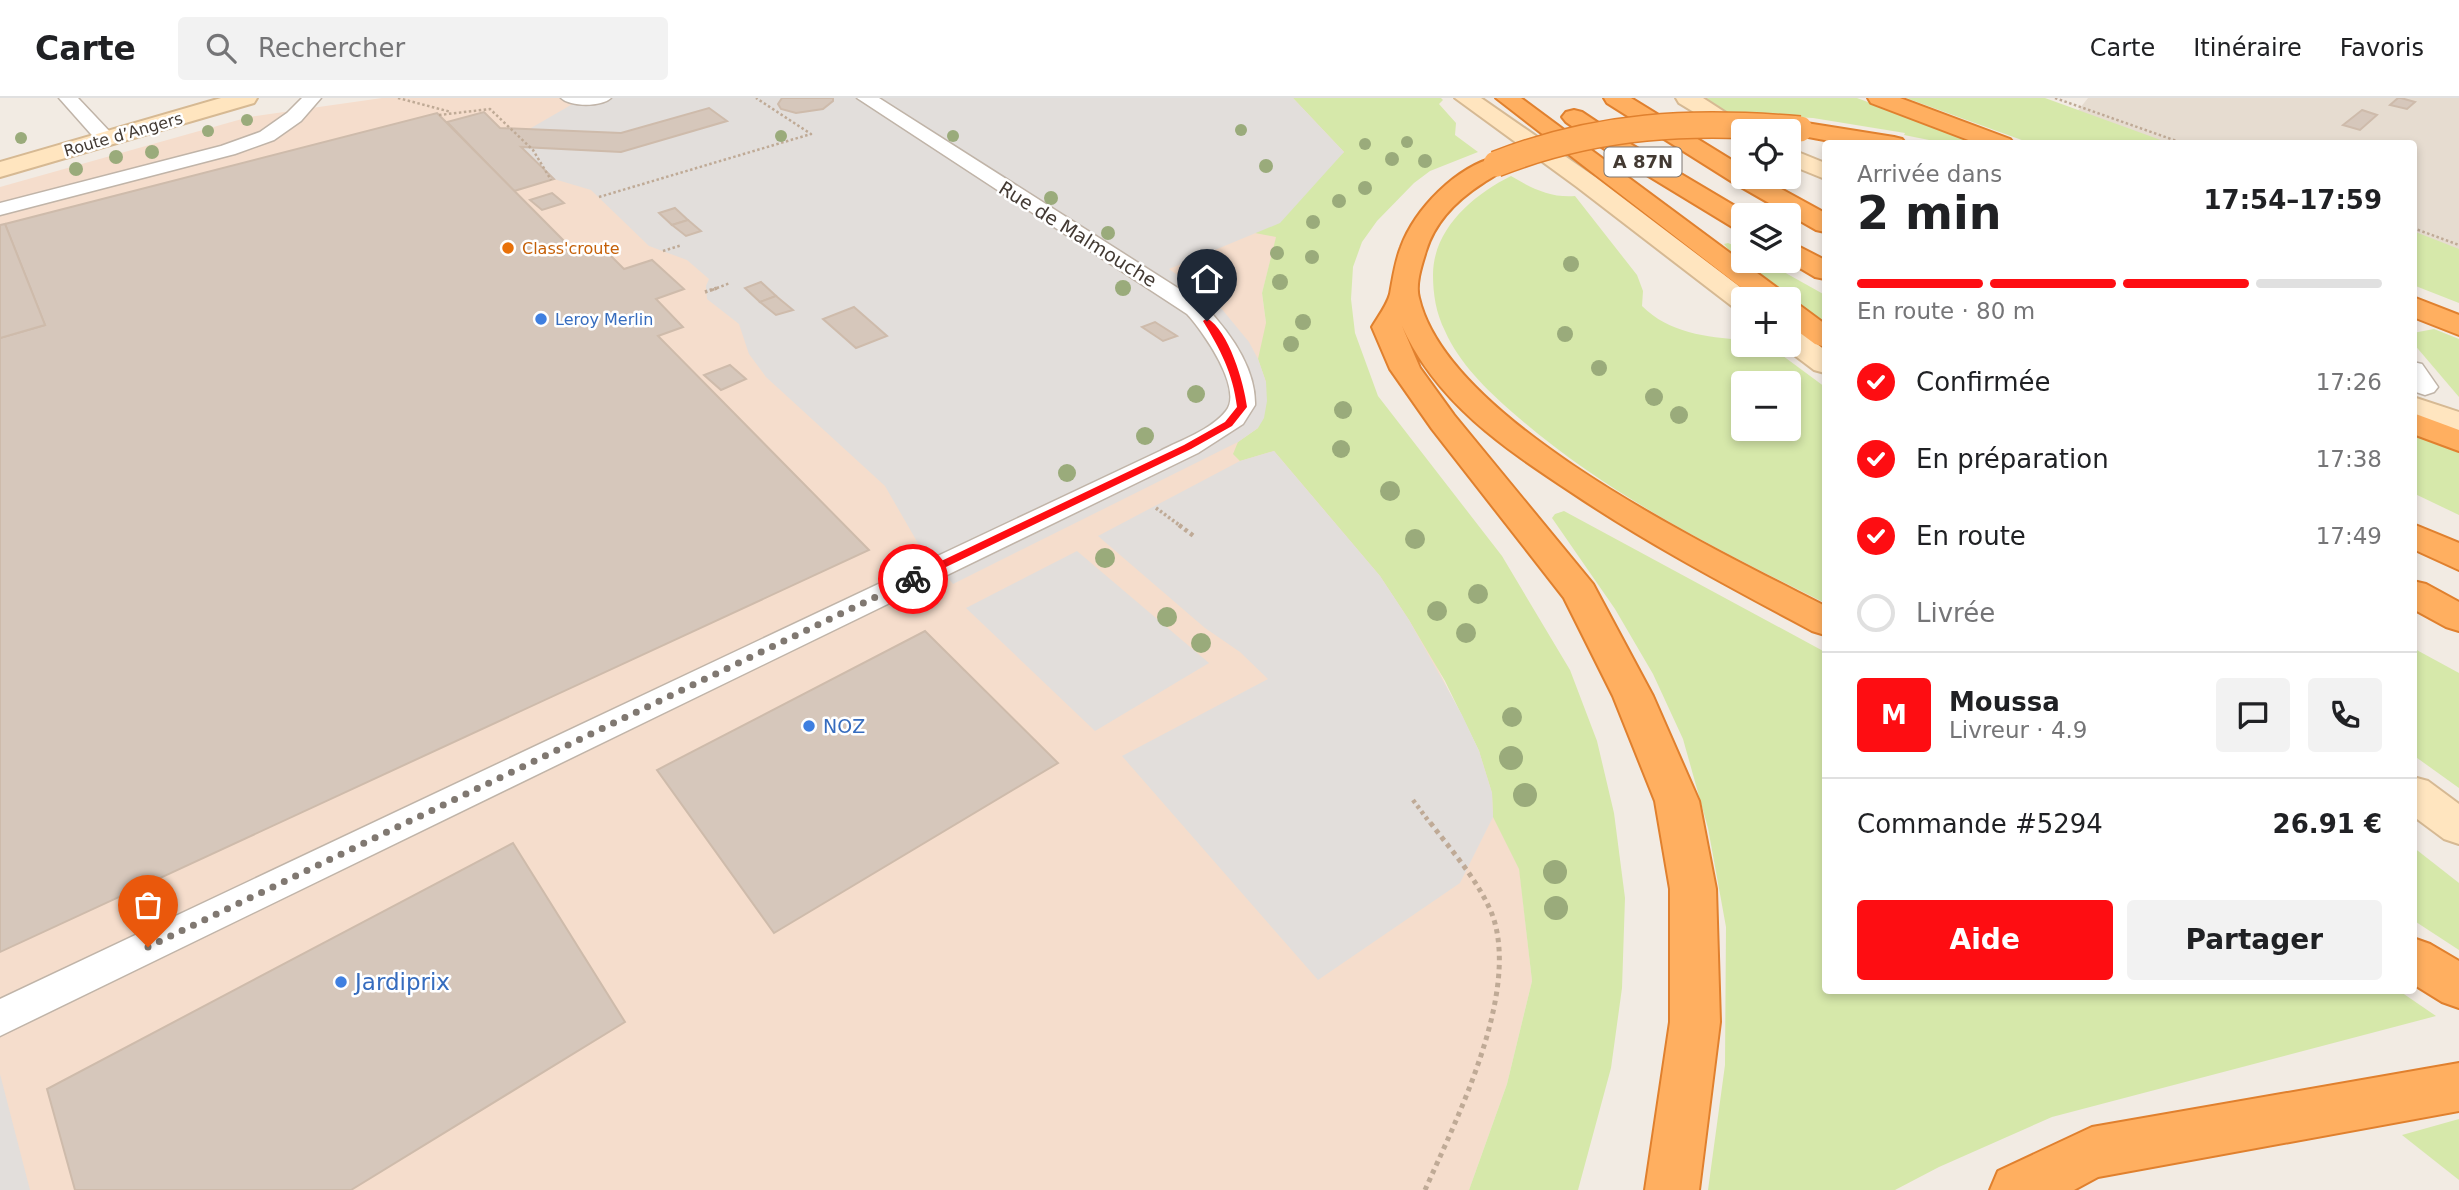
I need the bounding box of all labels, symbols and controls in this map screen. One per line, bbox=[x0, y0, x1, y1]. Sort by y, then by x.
search box bbox=[178, 17, 668, 80]
text: Carte bbox=[35, 29, 136, 68]
icon: search bbox=[202, 29, 240, 67]
text: Rechercher bbox=[258, 33, 405, 63]
text: Carte bbox=[2090, 34, 2155, 62]
text: Itinéraire bbox=[2193, 34, 2302, 62]
text: Favoris bbox=[2340, 34, 2424, 62]
street label: Route d’Angers bbox=[62, 108, 185, 161]
map controls bbox=[1731, 119, 1801, 441]
button: locate bbox=[1731, 119, 1801, 189]
road number: A 87N bbox=[1604, 148, 1682, 176]
text: Arrivée dans bbox=[1857, 161, 2002, 187]
street label: Rue de Malmouche bbox=[995, 177, 1161, 291]
text: 17:54–17:59 bbox=[2203, 185, 2382, 215]
text: 2 min bbox=[1857, 186, 2001, 240]
button: layers bbox=[1731, 203, 1801, 273]
place label: Class'croute bbox=[522, 239, 620, 258]
marker: Class'croute bbox=[500, 240, 516, 256]
pin bbox=[1177, 249, 1237, 321]
icon: home bbox=[1188, 260, 1226, 298]
button: + bbox=[1731, 287, 1801, 357]
text: En route · 80 m bbox=[1857, 298, 2035, 324]
place label: Leroy Merlin bbox=[555, 310, 653, 329]
marker: Leroy Merlin bbox=[533, 311, 549, 327]
icon: check bbox=[1857, 363, 1895, 401]
text: Confirmée bbox=[1916, 367, 2050, 397]
text: 17:26 bbox=[2316, 369, 2382, 395]
button: − bbox=[1731, 371, 1801, 441]
icon: check bbox=[1857, 440, 1895, 478]
text: En préparation bbox=[1916, 444, 2109, 474]
text: 17:38 bbox=[2316, 446, 2382, 472]
icon: check bbox=[1857, 517, 1895, 555]
text: En route bbox=[1916, 521, 2026, 551]
text: 17:49 bbox=[2316, 523, 2382, 549]
courier bbox=[878, 544, 948, 614]
icon: bike bbox=[894, 560, 932, 598]
text: Livrée bbox=[1916, 598, 1995, 628]
button: chat bbox=[2216, 678, 2290, 752]
button: phone bbox=[2308, 678, 2382, 752]
text: Moussa bbox=[1949, 687, 2060, 717]
text: M bbox=[1881, 700, 1907, 730]
place label: NOZ bbox=[823, 715, 865, 737]
text: Livreur · 4.9 bbox=[1949, 717, 2087, 743]
marker: NOZ bbox=[801, 718, 817, 734]
text: Commande #5294 bbox=[1857, 809, 2103, 839]
text: 26.91 € bbox=[2273, 809, 2382, 839]
pin bbox=[118, 875, 178, 947]
icon: bag bbox=[129, 886, 167, 924]
button: Aide bbox=[1857, 900, 2113, 980]
button: Partager bbox=[2127, 900, 2382, 980]
place label: Jardiprix bbox=[353, 969, 450, 995]
marker: Jardiprix bbox=[333, 974, 349, 990]

